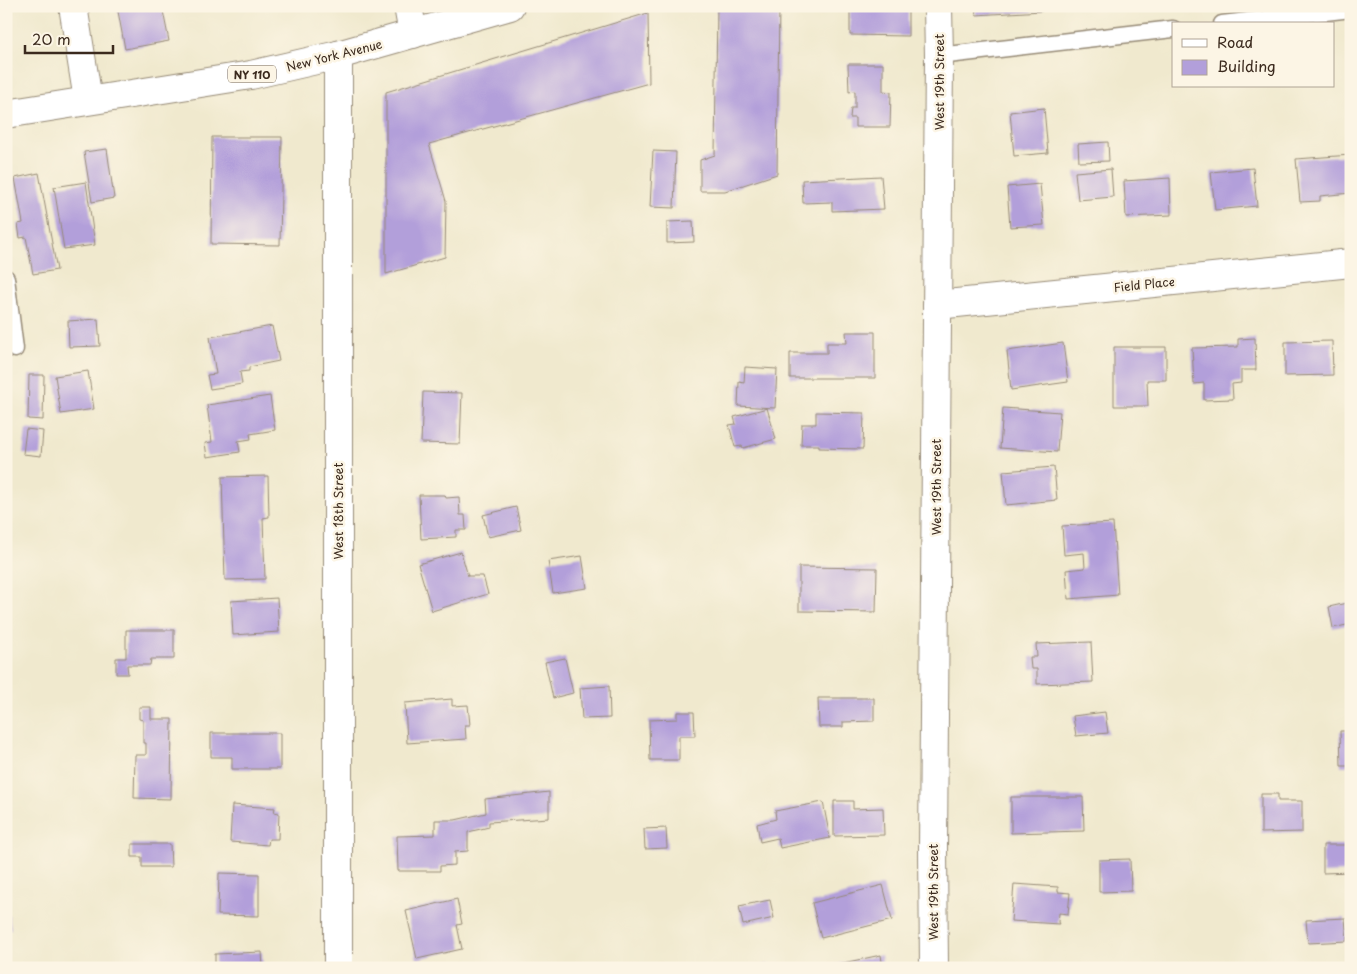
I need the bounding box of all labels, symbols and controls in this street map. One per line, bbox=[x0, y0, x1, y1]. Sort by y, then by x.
scale bar bbox=[25, 22, 112, 54]
legend bbox=[1172, 22, 1334, 88]
text: 20 m bbox=[32, 27, 71, 50]
text: Road bbox=[1217, 30, 1253, 53]
street label: New York Avenue bbox=[284, 34, 384, 76]
street label: West 19th Street bbox=[930, 34, 948, 130]
text: Building bbox=[1217, 54, 1276, 77]
road number: NY 110 bbox=[228, 66, 276, 82]
street label: Field Place bbox=[1113, 272, 1175, 296]
street label: West 19th Street bbox=[927, 439, 945, 535]
street label: West 18th Street bbox=[329, 462, 347, 559]
street label: West 19th Street bbox=[924, 844, 942, 940]

